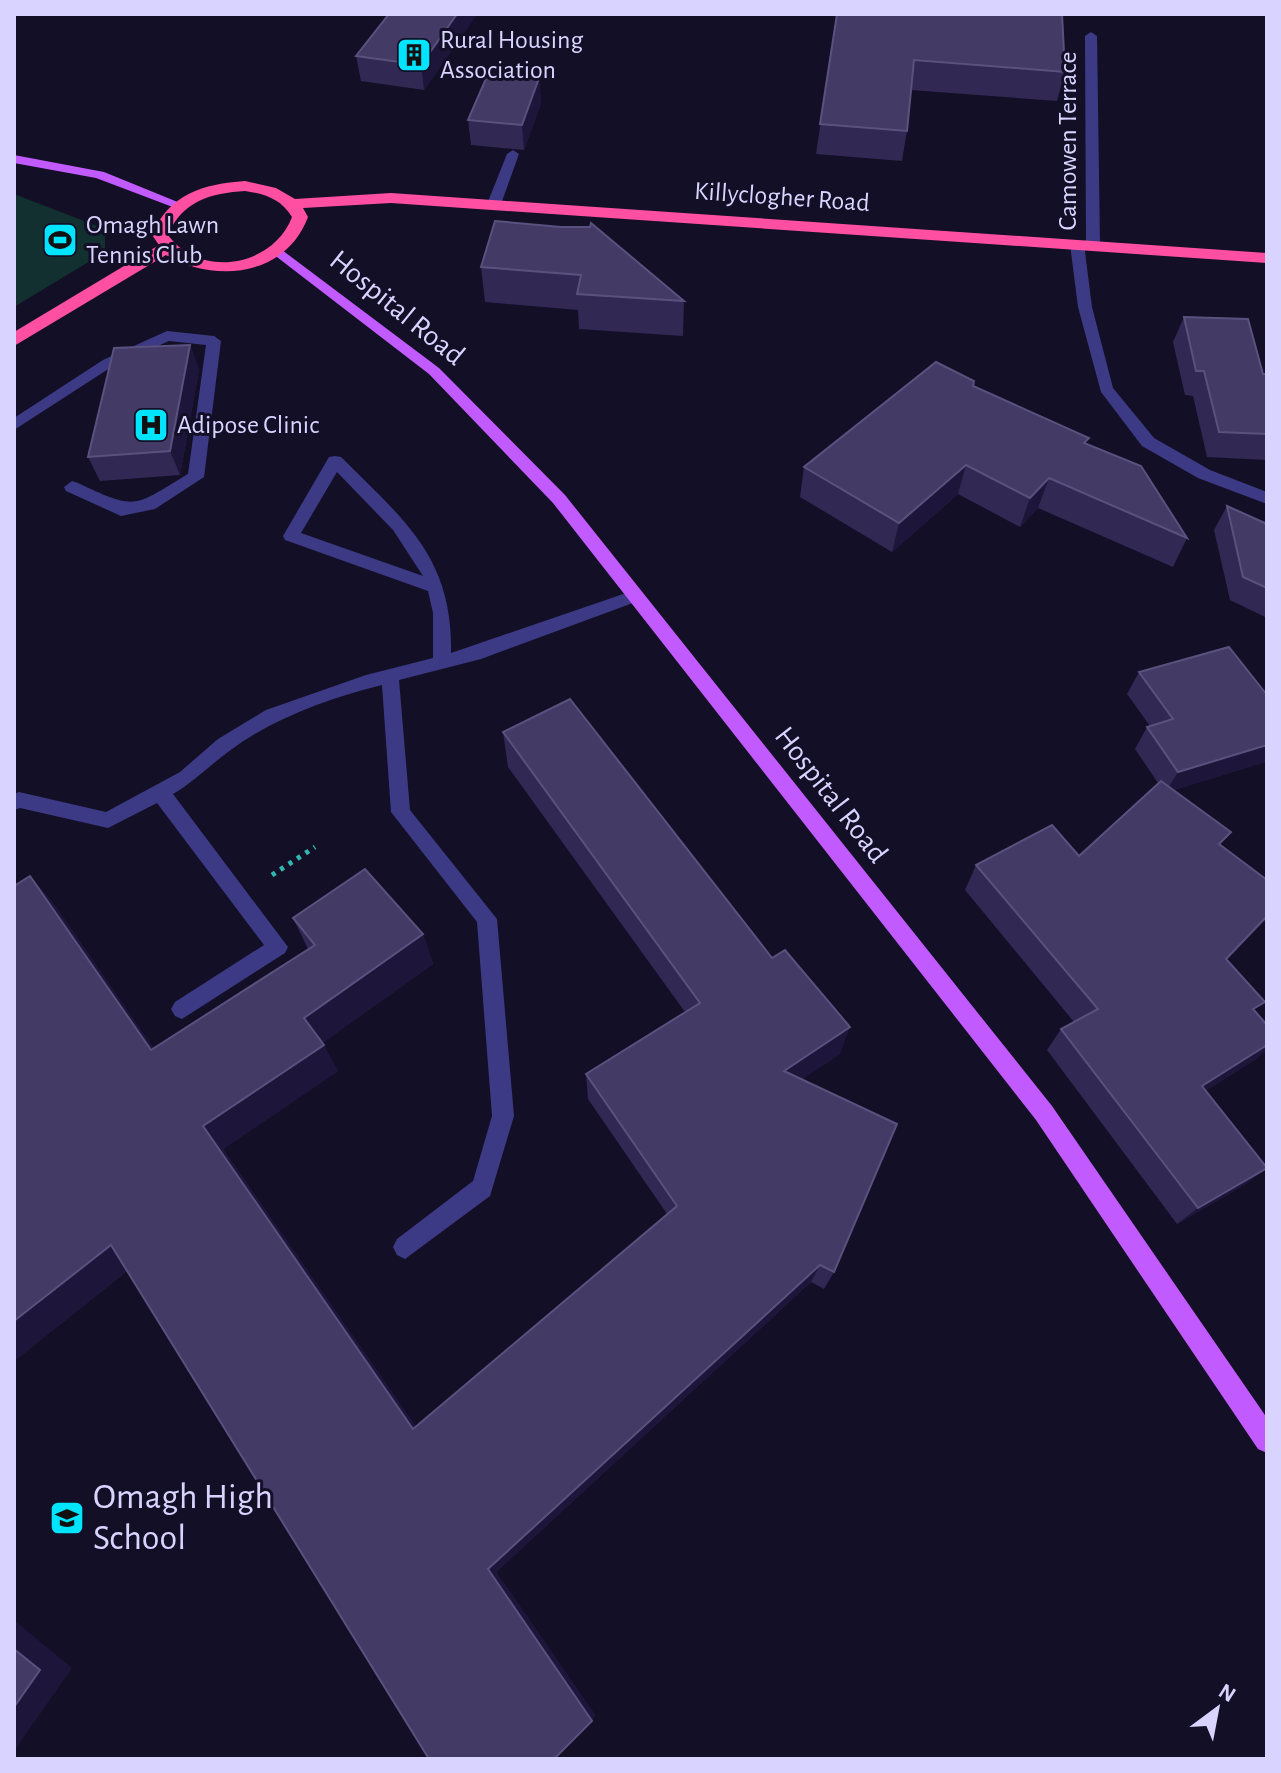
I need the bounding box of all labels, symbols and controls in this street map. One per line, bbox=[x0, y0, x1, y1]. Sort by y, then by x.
place label: Rural Housing Association bbox=[440, 27, 583, 83]
building icon: Rural Housing Association bbox=[395, 36, 433, 74]
street label: Camowen Terrace bbox=[1055, 52, 1081, 230]
street label: Killyclogher Road bbox=[693, 178, 871, 216]
place label: Omagh Lawn Tennis Club bbox=[86, 212, 219, 268]
sports icon: Omagh Lawn Tennis Club bbox=[41, 221, 79, 259]
street label: Hospital Road bbox=[324, 245, 470, 371]
hospital icon: Adipose Clinic bbox=[132, 406, 170, 444]
place label: Adipose Clinic bbox=[177, 412, 319, 438]
street label: Hospital Road bbox=[769, 721, 893, 869]
place label: Omagh High School bbox=[93, 1479, 273, 1556]
school or university icon: Omagh High School bbox=[48, 1499, 86, 1537]
north arrow bbox=[1177, 1669, 1257, 1749]
text: N bbox=[1215, 1680, 1239, 1706]

